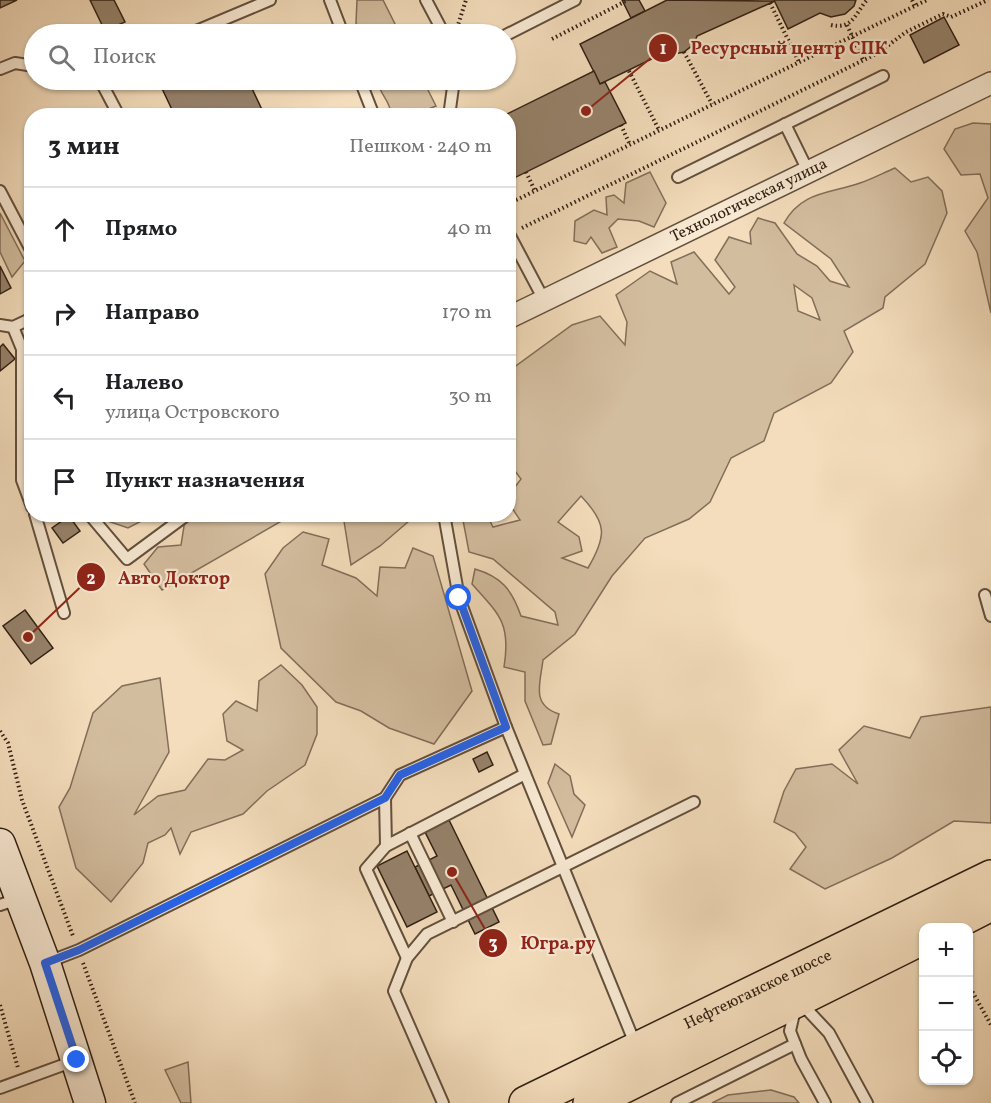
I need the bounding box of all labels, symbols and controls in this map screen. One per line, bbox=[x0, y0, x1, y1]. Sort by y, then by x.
search box bbox=[24, 24, 516, 90]
callout: Ресурсный центр СПК bbox=[648, 30, 899, 66]
text: 1 bbox=[659, 37, 667, 62]
text: Ресурсный центр СПК bbox=[690, 37, 888, 62]
icon: search bbox=[45, 41, 78, 74]
text: Поиск bbox=[93, 42, 156, 73]
text: 3 мин bbox=[48, 129, 120, 165]
text: Пешком · 240 m bbox=[349, 133, 492, 161]
street label: Технологическая улица bbox=[667, 153, 831, 248]
icon: ahead bbox=[48, 213, 81, 246]
text: Прямо bbox=[105, 214, 177, 245]
text: 40 m bbox=[447, 215, 492, 243]
icon: right bbox=[48, 297, 81, 330]
text: Направо bbox=[105, 298, 199, 329]
text: 170 m bbox=[442, 299, 492, 327]
text: Налево bbox=[105, 368, 184, 399]
icon: left bbox=[48, 381, 81, 414]
text: 30 m bbox=[448, 383, 492, 411]
text: улица Островского bbox=[105, 399, 280, 427]
icon: arrive bbox=[48, 465, 81, 498]
text: Пункт назначения bbox=[105, 466, 305, 497]
callout: Авто Доктор bbox=[76, 559, 242, 595]
text: 2 bbox=[86, 567, 96, 592]
text: Авто Доктор bbox=[118, 567, 230, 592]
route start bbox=[445, 584, 471, 610]
map controls bbox=[919, 923, 973, 1085]
button: + bbox=[919, 923, 973, 977]
callout: Югра.ру bbox=[478, 925, 607, 961]
text: 3 bbox=[488, 932, 498, 957]
text: Югра.ру bbox=[520, 932, 596, 957]
street label: Нефтеюганское шоссе bbox=[681, 945, 836, 1035]
button: − bbox=[919, 977, 973, 1031]
button: locate bbox=[919, 1031, 973, 1085]
route end bbox=[63, 1046, 89, 1072]

